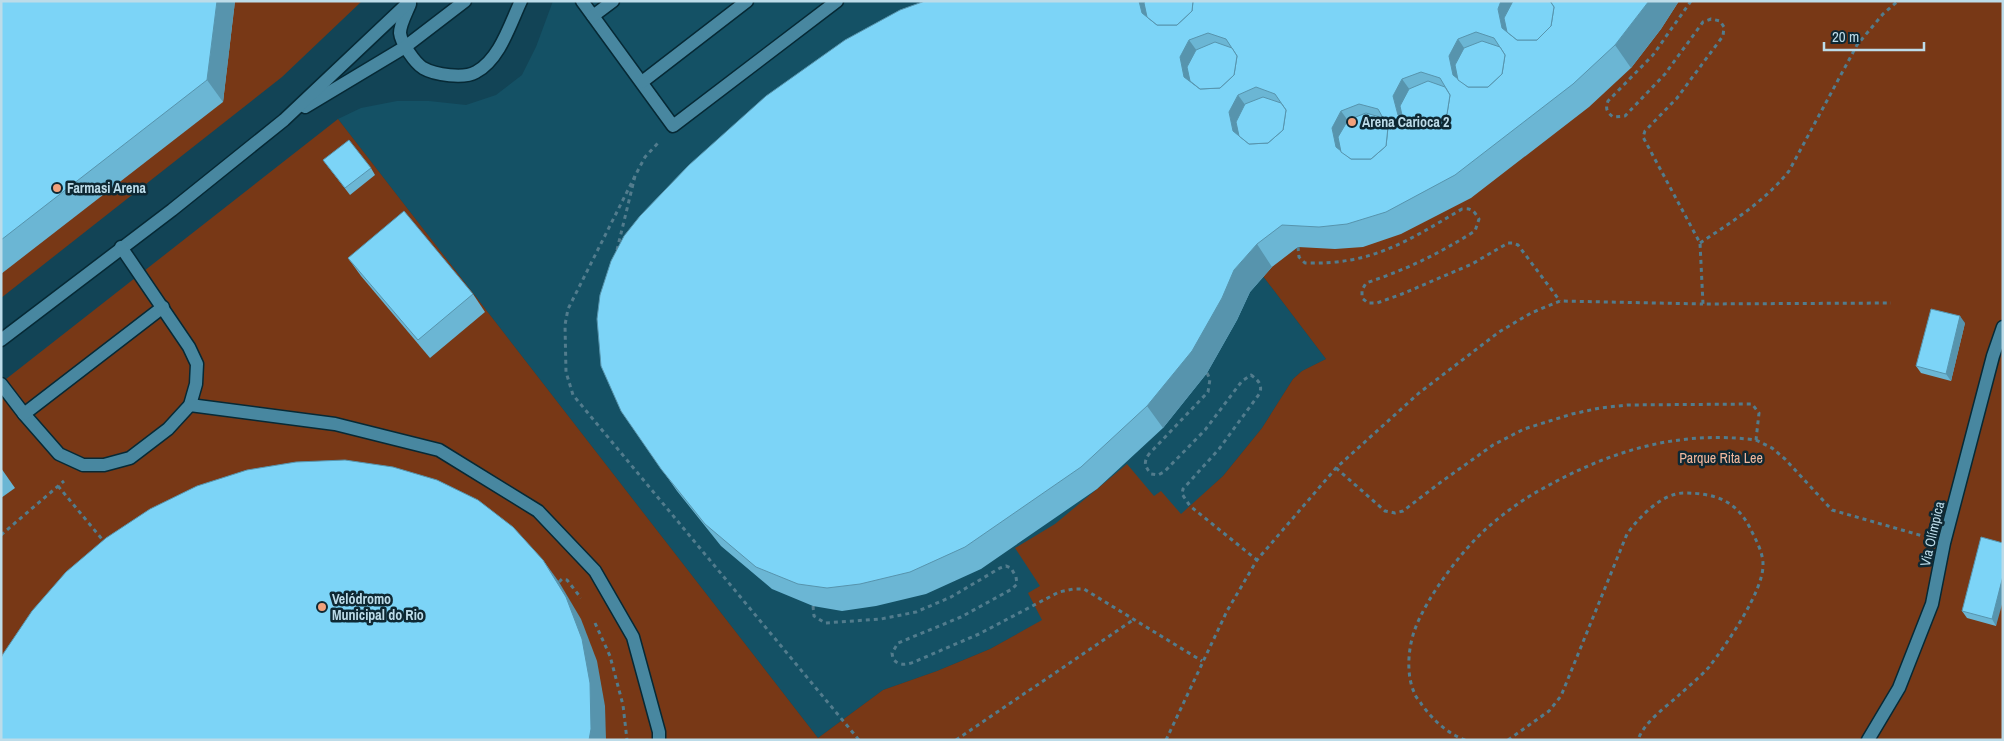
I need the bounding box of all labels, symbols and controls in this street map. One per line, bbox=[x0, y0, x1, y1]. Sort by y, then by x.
scale bar bbox=[1824, 20, 1924, 52]
text: 20 m bbox=[1832, 26, 1859, 47]
place label: Arena Carioca 2 bbox=[1362, 113, 1449, 131]
marker: Arena Carioca 2 bbox=[1346, 116, 1358, 128]
place label: Farmasi Arena bbox=[67, 179, 146, 197]
marker: Farmasi Arena bbox=[51, 182, 63, 194]
park label: Parque Rita Lee bbox=[1679, 449, 1763, 467]
street label: Via Olímpica bbox=[1916, 499, 1948, 568]
place label: Velódromo Municipal do Rio bbox=[332, 590, 424, 624]
marker: Velódromo Municipal do Rio bbox=[316, 601, 328, 613]

